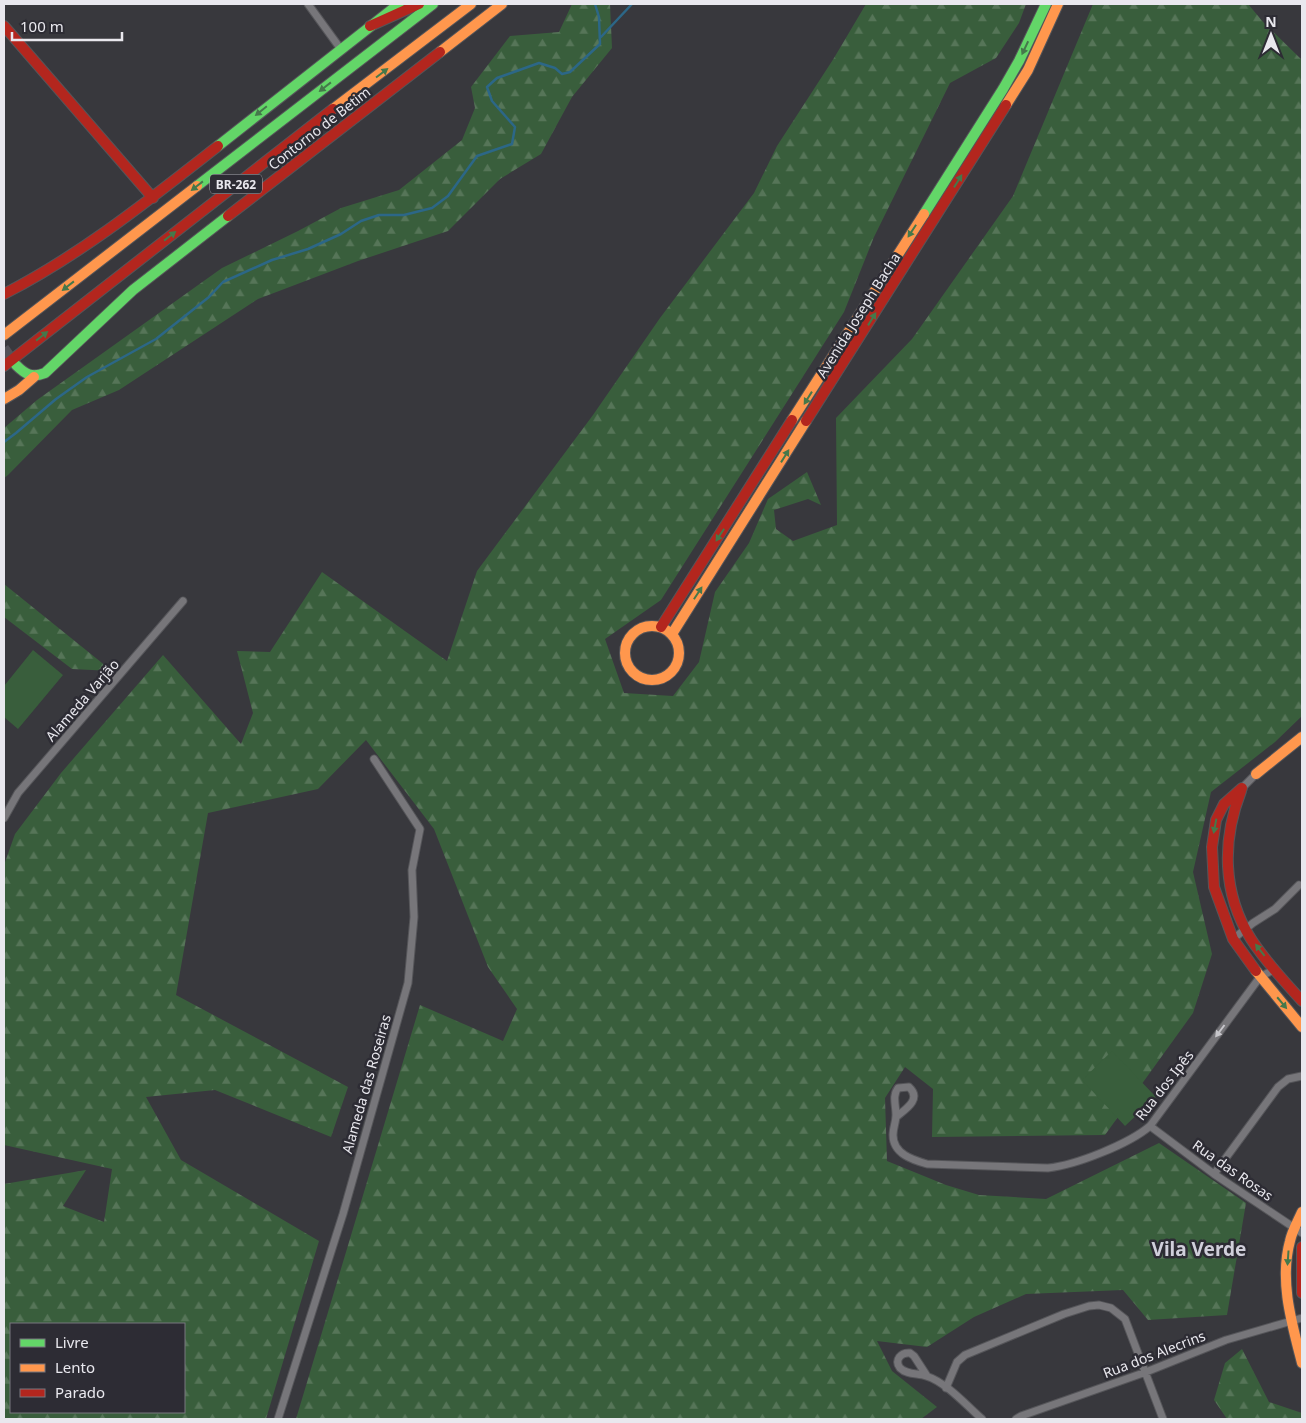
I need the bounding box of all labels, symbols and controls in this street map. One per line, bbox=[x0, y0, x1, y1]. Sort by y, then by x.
scale bar bbox=[12, 10, 122, 42]
north arrow bbox=[1246, 10, 1296, 60]
text: N bbox=[1265, 12, 1277, 31]
text: 100 m bbox=[20, 16, 64, 36]
one-way arrow bbox=[1021, 41, 1029, 55]
one-way arrow bbox=[375, 67, 388, 78]
street label: Contorno de Betim bbox=[264, 82, 374, 174]
one-way arrow bbox=[319, 82, 332, 92]
one-way arrow bbox=[255, 106, 268, 117]
road number: BR-262 bbox=[210, 174, 262, 193]
one-way arrow bbox=[954, 174, 963, 188]
one-way arrow bbox=[191, 181, 204, 192]
one-way arrow bbox=[908, 224, 917, 237]
one-way arrow bbox=[163, 230, 176, 241]
street label: Avenida Joseph Bacha bbox=[812, 249, 904, 381]
one-way arrow bbox=[62, 280, 75, 291]
one-way arrow bbox=[867, 312, 877, 325]
one-way arrow bbox=[35, 331, 48, 342]
one-way arrow bbox=[803, 392, 812, 405]
one-way arrow bbox=[781, 449, 790, 463]
one-way arrow bbox=[716, 529, 725, 542]
one-way arrow bbox=[693, 586, 703, 600]
street label: Alameda Varjão bbox=[41, 655, 123, 745]
one-way arrow bbox=[1211, 819, 1219, 835]
one-way arrow bbox=[1255, 943, 1265, 957]
one-way arrow bbox=[1277, 996, 1288, 1009]
street label: Alameda das Roseiras bbox=[337, 1012, 395, 1156]
one-way arrow bbox=[1215, 1024, 1226, 1037]
street label: Rua dos Ipês bbox=[1131, 1046, 1198, 1124]
street label: Rua das Rosas bbox=[1189, 1135, 1277, 1205]
district label: Vila Verde bbox=[1152, 1236, 1246, 1262]
one-way arrow bbox=[1283, 1250, 1291, 1266]
legend bbox=[10, 1323, 185, 1413]
street label: Rua dos Alecrins bbox=[1100, 1326, 1208, 1382]
text: Livre bbox=[55, 1332, 89, 1352]
text: Lento bbox=[55, 1357, 95, 1377]
text: Parado bbox=[55, 1382, 105, 1402]

